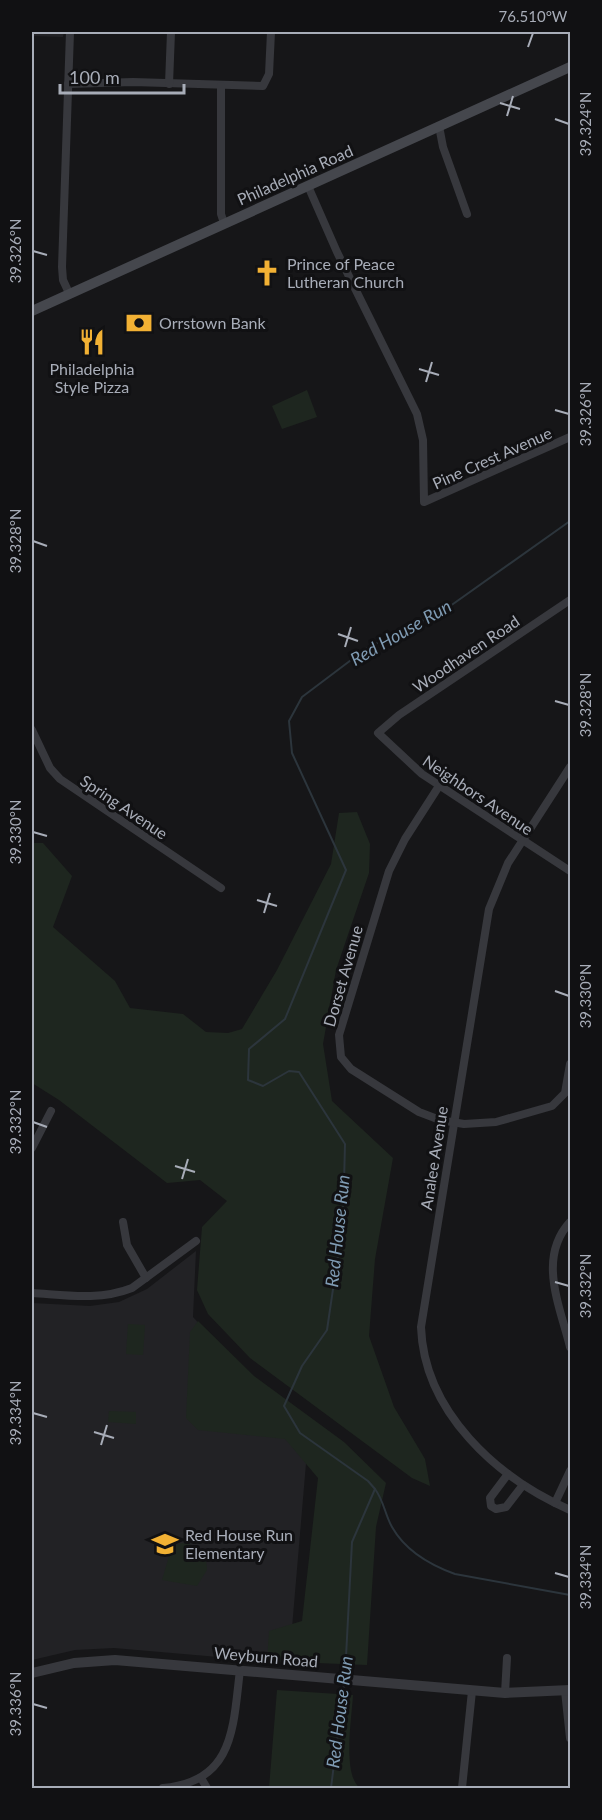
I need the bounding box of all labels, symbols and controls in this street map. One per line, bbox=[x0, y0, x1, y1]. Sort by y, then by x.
text: 76.510°W bbox=[499, 7, 568, 25]
scale bar bbox=[60, 57, 184, 95]
text: 100 m bbox=[69, 66, 120, 88]
text: 39.324°N bbox=[576, 92, 594, 156]
street label: Philadelphia Road bbox=[234, 141, 356, 209]
text: 39.326°N bbox=[6, 219, 24, 283]
place label: Prince of Peace Lutheran Church bbox=[287, 254, 404, 291]
church icon: Prince of Peace Lutheran Church bbox=[252, 258, 282, 288]
bank icon: Orrstown Bank bbox=[124, 308, 154, 338]
place label: Orrstown Bank bbox=[159, 313, 267, 332]
restaurant icon: Philadelphia Style Pizza bbox=[77, 327, 107, 357]
place label: Philadelphia Style Pizza bbox=[50, 359, 134, 396]
text: 39.326°N bbox=[576, 382, 594, 446]
street label: Pine Crest Avenue bbox=[429, 423, 554, 492]
text: 39.328°N bbox=[6, 509, 24, 573]
water label: Red House Run bbox=[346, 594, 455, 670]
street label: Woodhaven Road bbox=[409, 611, 523, 696]
text: 39.328°N bbox=[576, 673, 594, 737]
street label: Neighbors Avenue bbox=[420, 751, 537, 838]
street label: Spring Avenue bbox=[77, 770, 171, 843]
text: 39.330°N bbox=[6, 800, 24, 864]
street label: Dorset Avenue bbox=[319, 923, 366, 1029]
text: 39.330°N bbox=[576, 964, 594, 1028]
text: 39.332°N bbox=[6, 1090, 24, 1154]
street label: Analee Avenue bbox=[416, 1105, 451, 1211]
water label: Red House Run bbox=[320, 1174, 354, 1288]
text: 39.332°N bbox=[576, 1254, 594, 1318]
text: 39.334°N bbox=[6, 1381, 24, 1445]
place label: Red House Run Elementary bbox=[185, 1525, 293, 1562]
school or university icon: Red House Run Elementary bbox=[150, 1529, 180, 1559]
text: 39.334°N bbox=[576, 1545, 594, 1609]
street label: Weyburn Road bbox=[213, 1642, 319, 1671]
water label: Red House Run bbox=[321, 1654, 357, 1769]
text: 39.336°N bbox=[6, 1672, 24, 1736]

